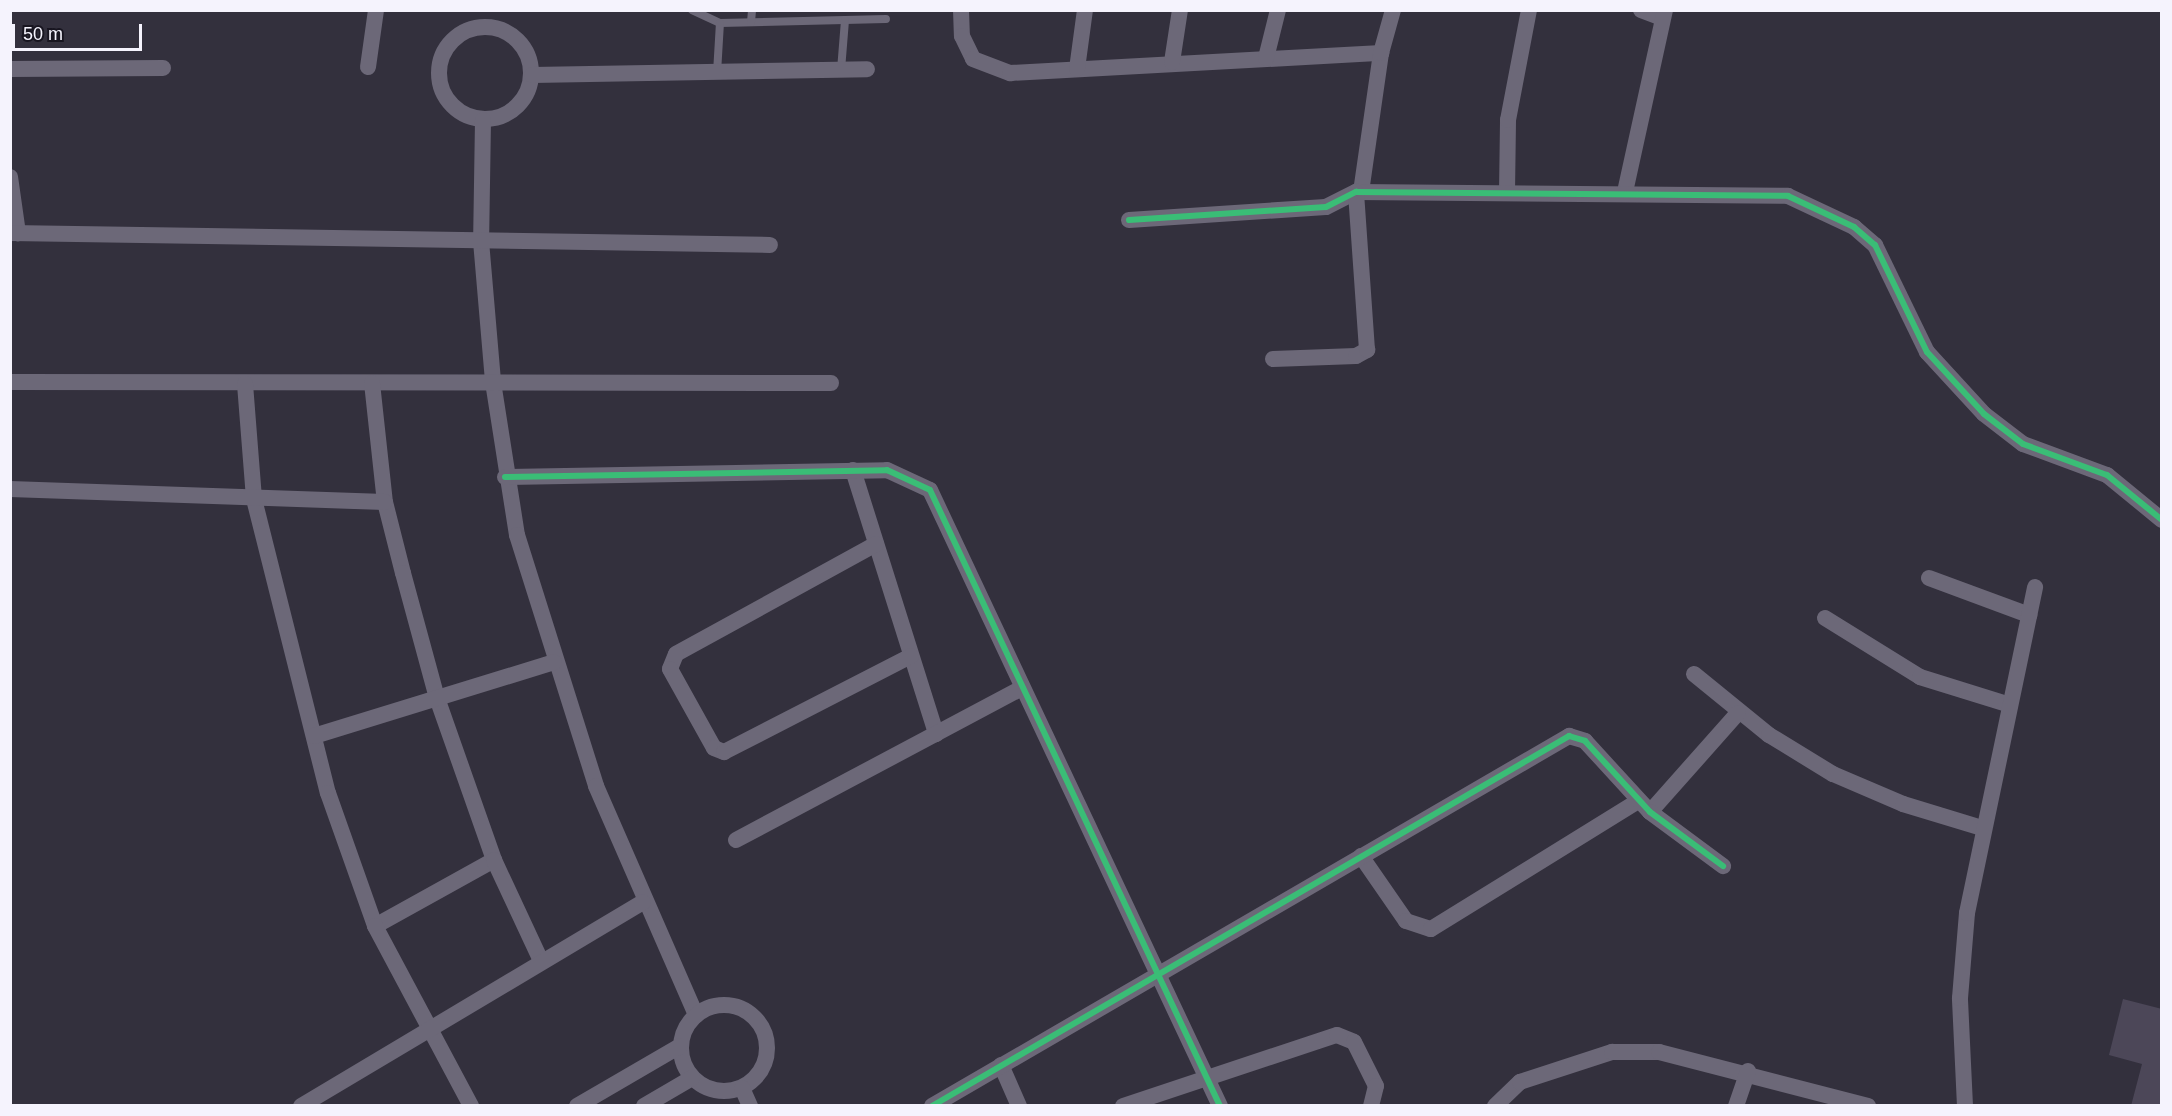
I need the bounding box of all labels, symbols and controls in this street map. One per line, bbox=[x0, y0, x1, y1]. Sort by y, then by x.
scale bar bbox=[15, 12, 146, 50]
text: 50 m bbox=[23, 24, 63, 44]

